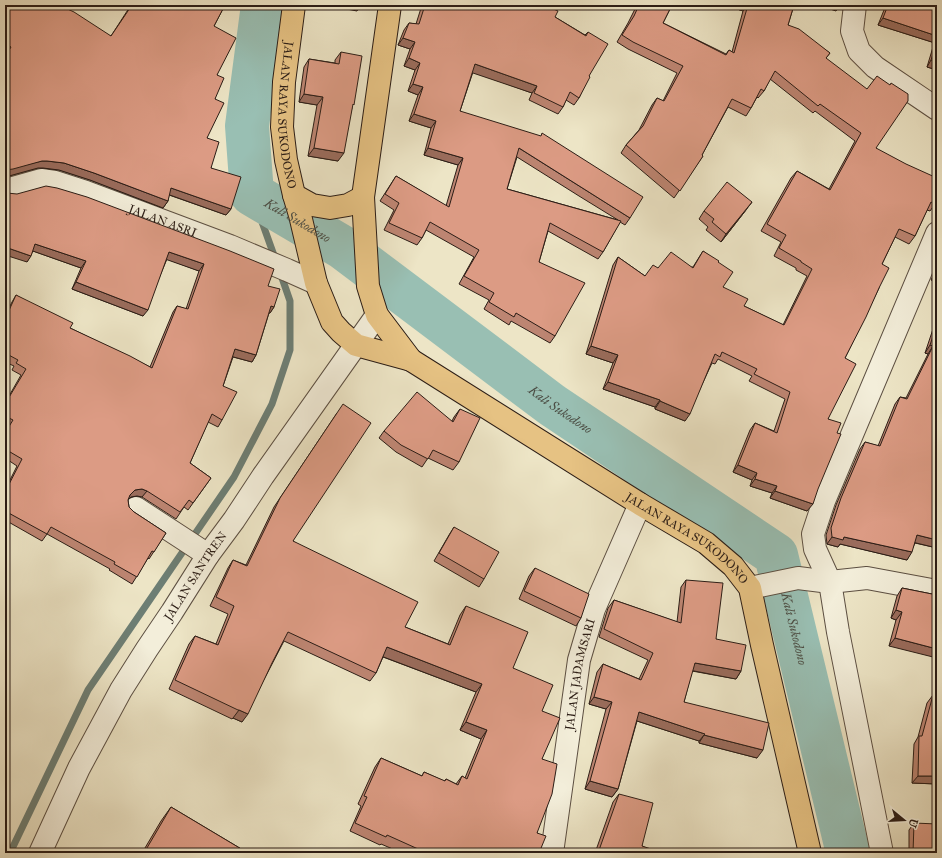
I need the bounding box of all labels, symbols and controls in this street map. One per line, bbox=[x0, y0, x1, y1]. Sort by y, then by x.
street label: JALAN RAYA SUKODONO bbox=[275, 38, 299, 190]
water label: Kali Sukodono bbox=[261, 195, 333, 246]
street label: JALAN ASRI bbox=[125, 201, 199, 240]
water label: Kali Sukodono bbox=[524, 381, 595, 438]
street label: JALAN RAYA SUKODONO bbox=[621, 489, 751, 587]
street label: JALAN SANTREN bbox=[160, 529, 230, 626]
water label: Kali Sukodono bbox=[777, 590, 810, 667]
street label: JALAN JADAMSARI bbox=[562, 617, 598, 733]
north arrow bbox=[884, 800, 924, 840]
text: U bbox=[905, 817, 921, 829]

